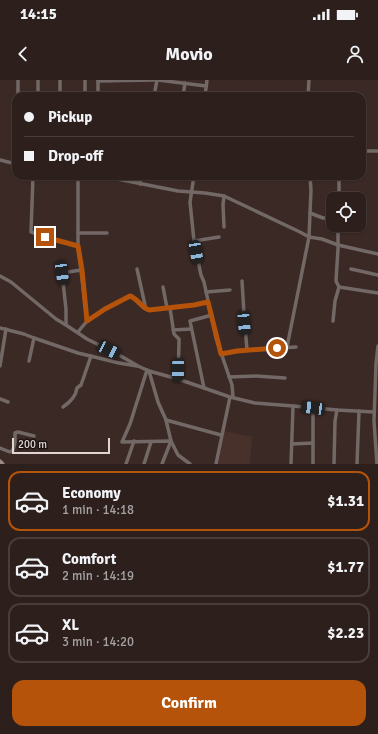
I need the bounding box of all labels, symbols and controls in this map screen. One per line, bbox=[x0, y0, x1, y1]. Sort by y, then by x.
text: 14:15 bbox=[20, 5, 57, 23]
icon: back bbox=[12, 43, 34, 65]
text: Movio bbox=[165, 43, 213, 65]
icon: person bbox=[344, 43, 366, 65]
text: Pickup bbox=[48, 108, 92, 126]
text: Drop-off bbox=[48, 147, 103, 165]
map controls bbox=[326, 192, 366, 232]
button: locate bbox=[326, 192, 366, 232]
route end bbox=[36, 228, 54, 246]
car bbox=[188, 239, 204, 265]
car bbox=[54, 260, 70, 286]
car bbox=[237, 311, 251, 335]
car bbox=[96, 339, 122, 361]
route start bbox=[268, 339, 286, 357]
car bbox=[172, 358, 184, 382]
car bbox=[300, 401, 326, 415]
scale bar bbox=[12, 436, 110, 455]
text: 200 m bbox=[18, 438, 47, 451]
icon: car bbox=[14, 483, 50, 519]
text: Economy bbox=[62, 484, 121, 502]
text: $1.31 bbox=[327, 492, 364, 510]
text: 1 min · 14:18 bbox=[62, 502, 134, 518]
icon: car bbox=[14, 549, 50, 585]
text: Comfort bbox=[62, 550, 116, 568]
text: $1.77 bbox=[327, 558, 364, 576]
text: 2 min · 14:19 bbox=[62, 568, 134, 584]
icon: car bbox=[14, 615, 50, 651]
text: XL bbox=[62, 616, 79, 634]
text: $2.23 bbox=[327, 624, 364, 642]
text: 3 min · 14:20 bbox=[62, 634, 134, 650]
button: Confirm bbox=[12, 680, 366, 726]

